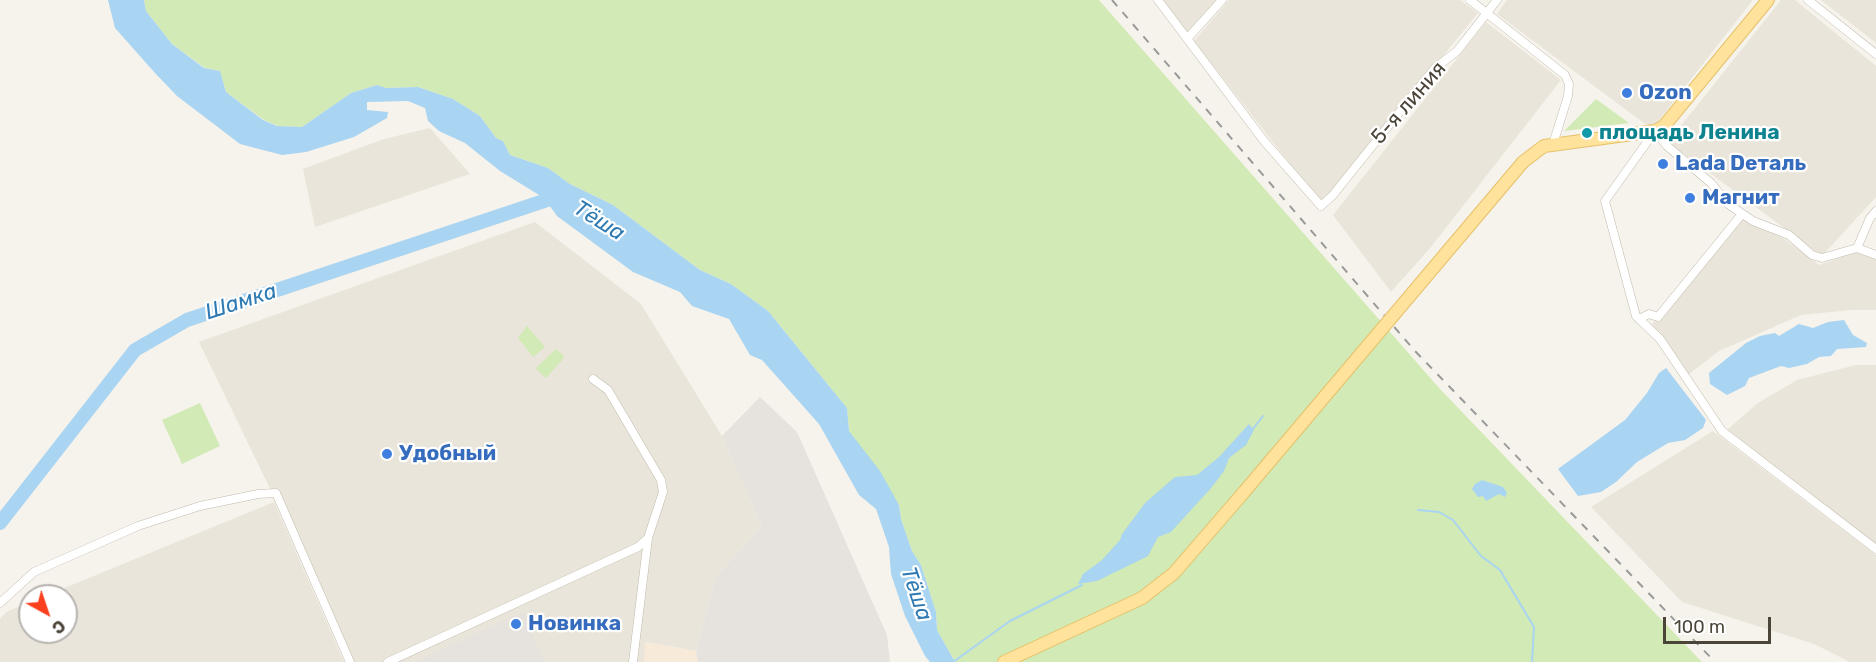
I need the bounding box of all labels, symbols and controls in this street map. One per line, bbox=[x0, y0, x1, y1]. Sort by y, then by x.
street label: 5-я линия bbox=[1366, 57, 1452, 149]
place label: Ozon bbox=[1639, 80, 1692, 106]
marker: Ozon bbox=[1620, 86, 1634, 100]
place label: площадь Ленина bbox=[1599, 120, 1780, 146]
marker: площадь Ленина bbox=[1580, 126, 1594, 140]
place label: Lada Dеталь bbox=[1675, 151, 1806, 177]
marker: Lada Dеталь bbox=[1656, 157, 1670, 171]
place label: Магнит bbox=[1702, 185, 1780, 211]
marker: Магнит bbox=[1683, 191, 1697, 205]
water label: Тёша bbox=[569, 195, 629, 247]
water label: Шамка bbox=[202, 278, 280, 326]
place label: Удобный bbox=[399, 441, 496, 467]
marker: Удобный bbox=[380, 447, 394, 461]
water label: Тёша bbox=[895, 564, 937, 624]
north arrow bbox=[18, 584, 78, 644]
scale bar bbox=[1666, 605, 1774, 643]
place label: Новинка bbox=[528, 611, 621, 637]
text: С bbox=[48, 616, 69, 638]
text: 100 m bbox=[1674, 616, 1725, 638]
marker: Новинка bbox=[509, 617, 523, 631]

